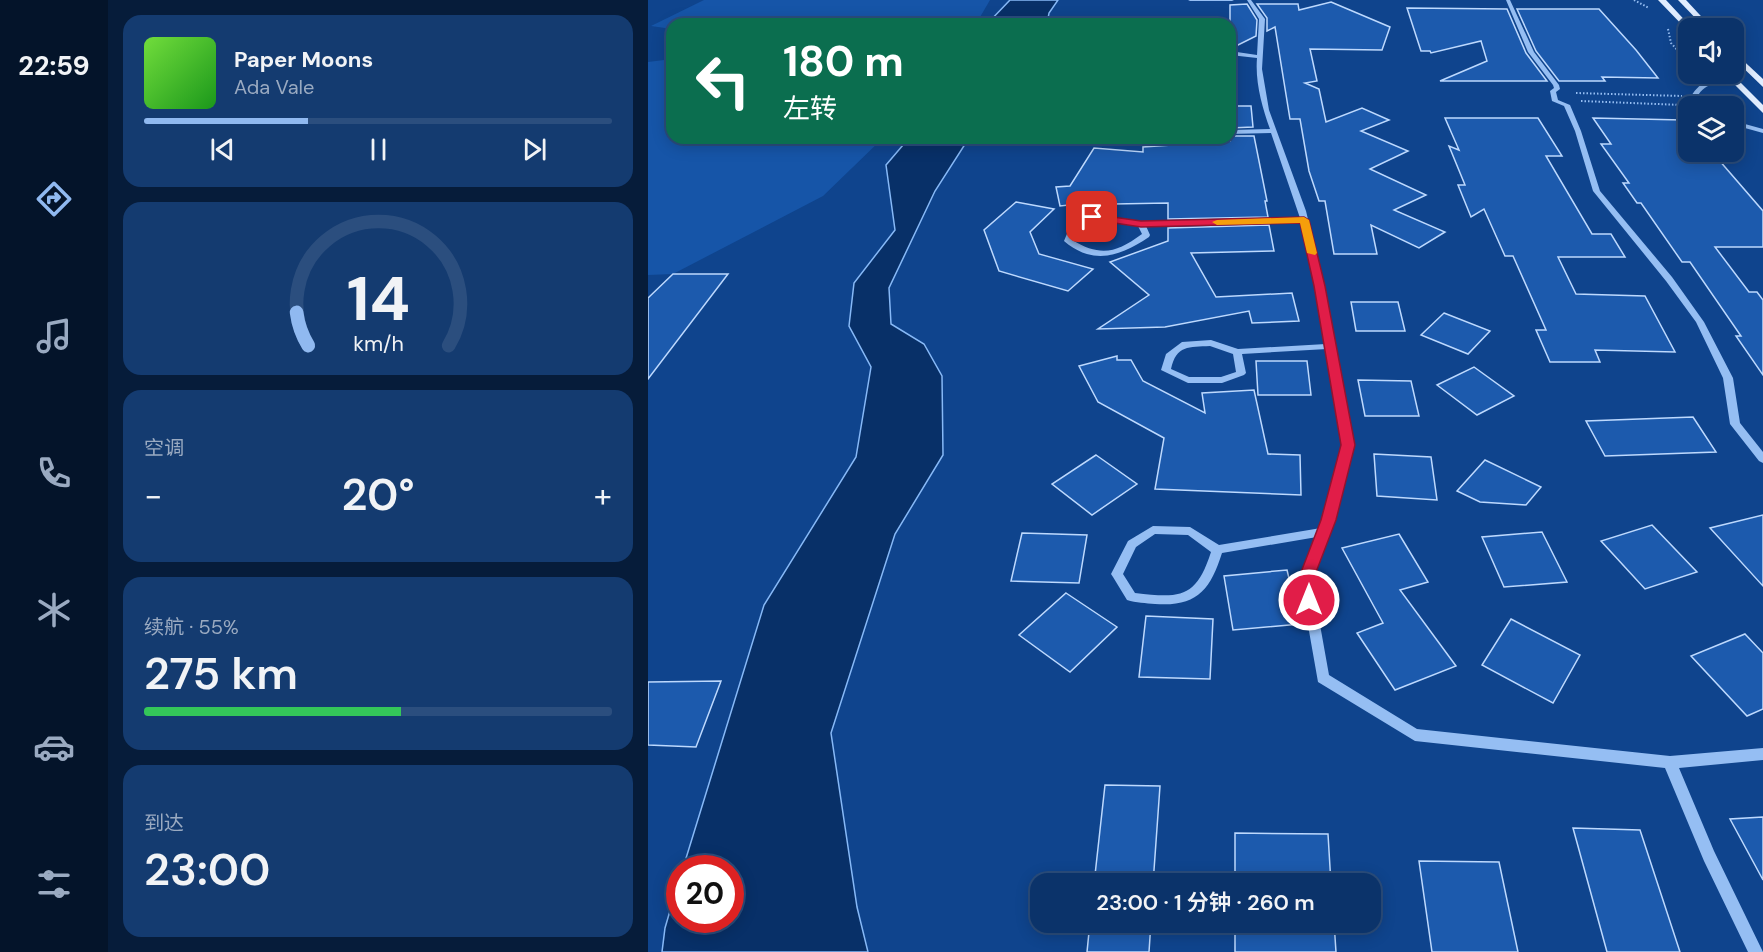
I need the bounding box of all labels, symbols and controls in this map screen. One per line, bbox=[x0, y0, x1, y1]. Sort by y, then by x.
map controls bbox=[1678, 18, 1744, 162]
button: sound bbox=[1678, 18, 1744, 84]
text: 180 m bbox=[783, 34, 904, 89]
icon: left bbox=[684, 42, 762, 120]
text: Paper Moons bbox=[234, 45, 373, 74]
text: 22:59 bbox=[18, 48, 90, 83]
text: Ada Vale bbox=[234, 74, 314, 100]
text: 左转 bbox=[783, 91, 837, 126]
button: layers bbox=[1678, 96, 1744, 162]
icon: previous bbox=[206, 133, 239, 166]
icon: pause bbox=[362, 133, 395, 166]
icon: next bbox=[518, 133, 551, 166]
icon: directions bbox=[33, 178, 75, 220]
pin bbox=[1066, 191, 1117, 242]
icon: arrive bbox=[1075, 200, 1108, 233]
text: 14 bbox=[346, 258, 410, 339]
icon: music bbox=[33, 315, 75, 357]
text: km/h bbox=[353, 330, 403, 358]
text: 空调 bbox=[144, 435, 184, 461]
icon: phone bbox=[33, 452, 75, 494]
text: 20° bbox=[341, 465, 415, 524]
text: − bbox=[144, 474, 162, 517]
text: + bbox=[594, 474, 612, 517]
position arrow bbox=[1277, 568, 1341, 632]
icon: climate bbox=[33, 589, 75, 631]
text: 续航 · 55% bbox=[144, 614, 239, 640]
text: 275 km bbox=[144, 644, 298, 703]
icon: car bbox=[33, 726, 75, 768]
text: 到达 bbox=[144, 810, 184, 836]
text: 23:00 bbox=[144, 840, 271, 899]
speed limit sign: 20 bbox=[666, 855, 744, 933]
icon: filters bbox=[33, 863, 75, 905]
text: 23:00 · 1 分钟 · 260 m bbox=[1096, 888, 1315, 917]

